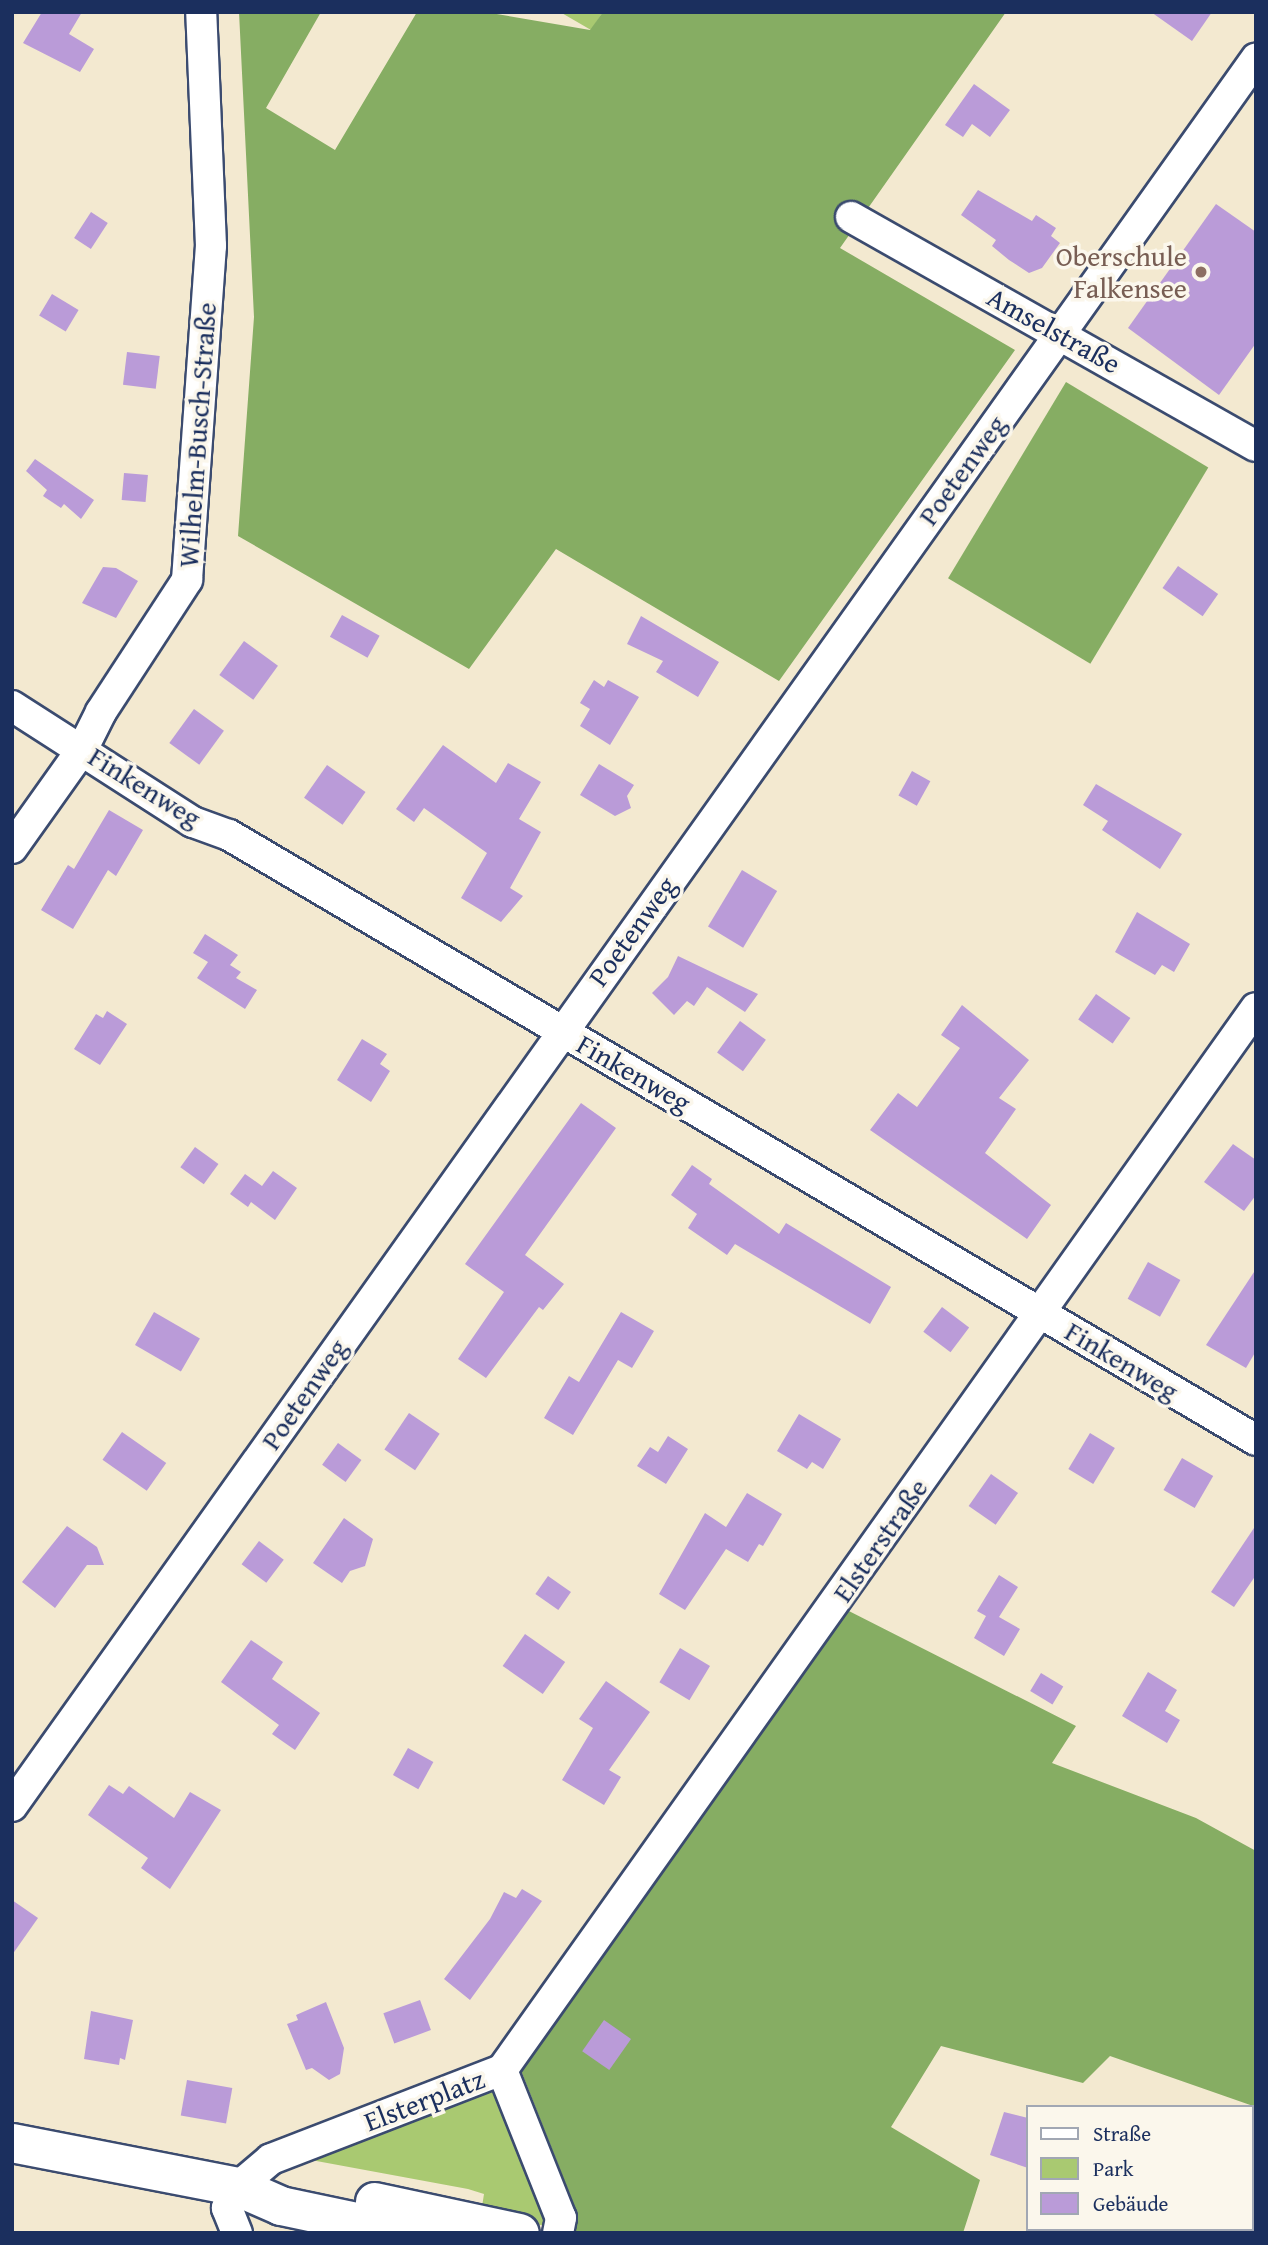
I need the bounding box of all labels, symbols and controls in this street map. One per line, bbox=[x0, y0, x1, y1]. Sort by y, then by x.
place label: Oberschule Falkensee bbox=[1056, 239, 1187, 305]
marker: Oberschule Falkensee bbox=[1193, 264, 1209, 280]
street label: Amselstraße bbox=[982, 280, 1126, 380]
street label: Wilhelm-Busch-Straße bbox=[171, 301, 223, 569]
street label: Poetenweg bbox=[911, 409, 1013, 531]
street label: Finkenweg bbox=[83, 739, 207, 835]
street label: Poetenweg bbox=[581, 870, 683, 992]
street label: Finkenweg bbox=[571, 1027, 697, 1119]
street label: Finkenweg bbox=[1059, 1314, 1185, 1408]
street label: Poetenweg bbox=[254, 1332, 354, 1456]
street label: Elsterstraße bbox=[825, 1472, 935, 1608]
street label: Elsterplatz bbox=[359, 2062, 489, 2138]
legend bbox=[1026, 2105, 1254, 2231]
text: Straße bbox=[1093, 2118, 1151, 2149]
text: Park bbox=[1093, 2153, 1134, 2184]
text: Gebäude bbox=[1093, 2188, 1168, 2219]

